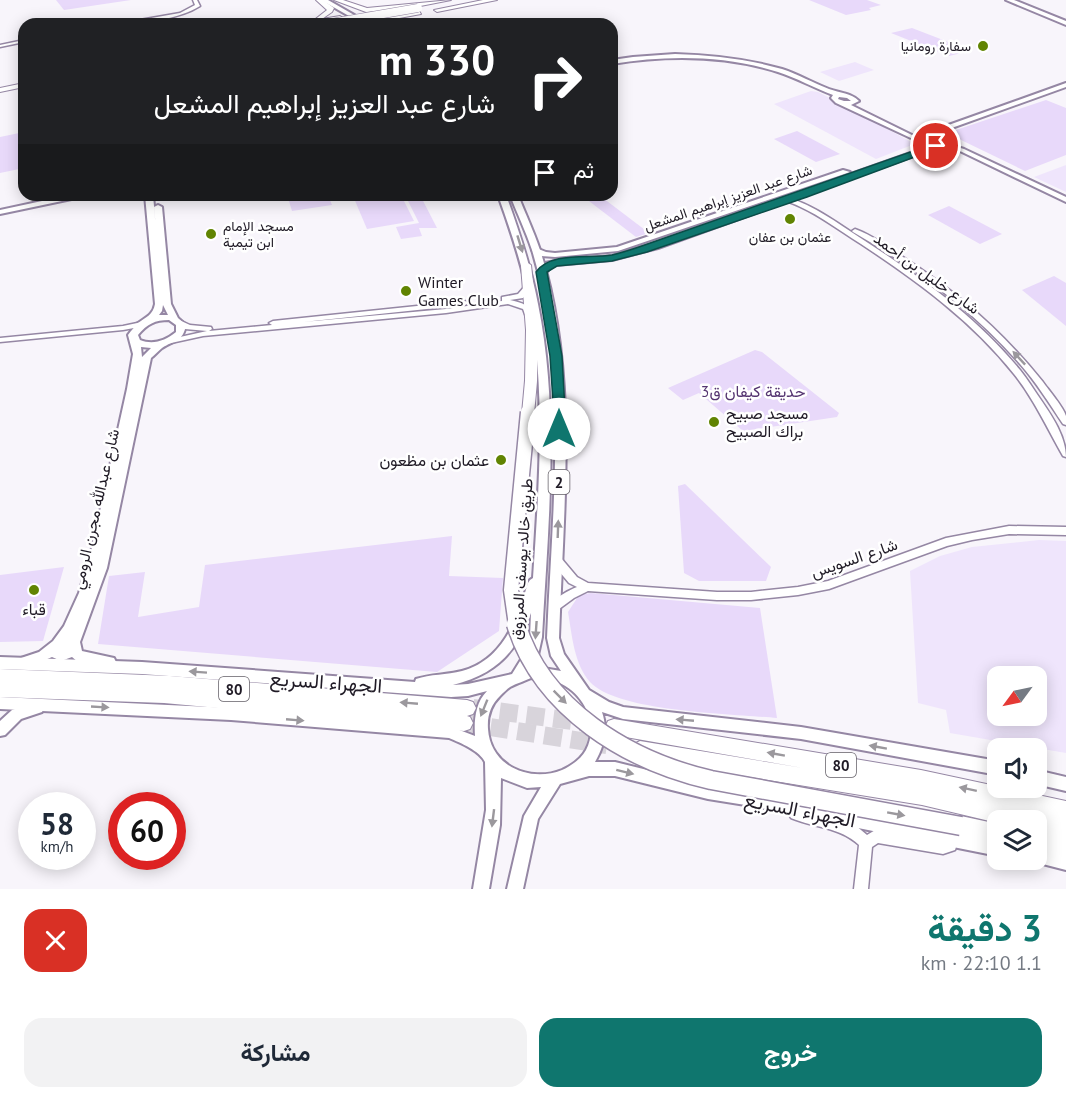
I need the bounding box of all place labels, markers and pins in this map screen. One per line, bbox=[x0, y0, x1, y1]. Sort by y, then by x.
place label: سفارة رومانيا bbox=[901, 37, 971, 55]
marker: سفارة رومانيا bbox=[976, 39, 990, 53]
pin bbox=[910, 120, 961, 171]
marker: عثمان بن عفان bbox=[783, 212, 797, 226]
place label: مسجد الإمام ابن تيمية bbox=[223, 217, 294, 251]
marker: مسجد الإمام ابن تيمية bbox=[204, 227, 218, 241]
place label: عثمان بن عفان bbox=[749, 228, 831, 246]
place label: Winter Games Club bbox=[418, 272, 499, 310]
marker: Winter Games Club bbox=[399, 284, 413, 298]
place label: مسجد صبيح براك الصبيح bbox=[726, 403, 808, 443]
marker: مسجد صبيح براك الصبيح bbox=[707, 415, 721, 429]
place label: عثمان بن مظعون bbox=[380, 450, 489, 471]
marker: عثمان بن مظعون bbox=[494, 453, 508, 467]
marker: قباء bbox=[27, 583, 41, 597]
place label: قباء bbox=[22, 599, 46, 619]

